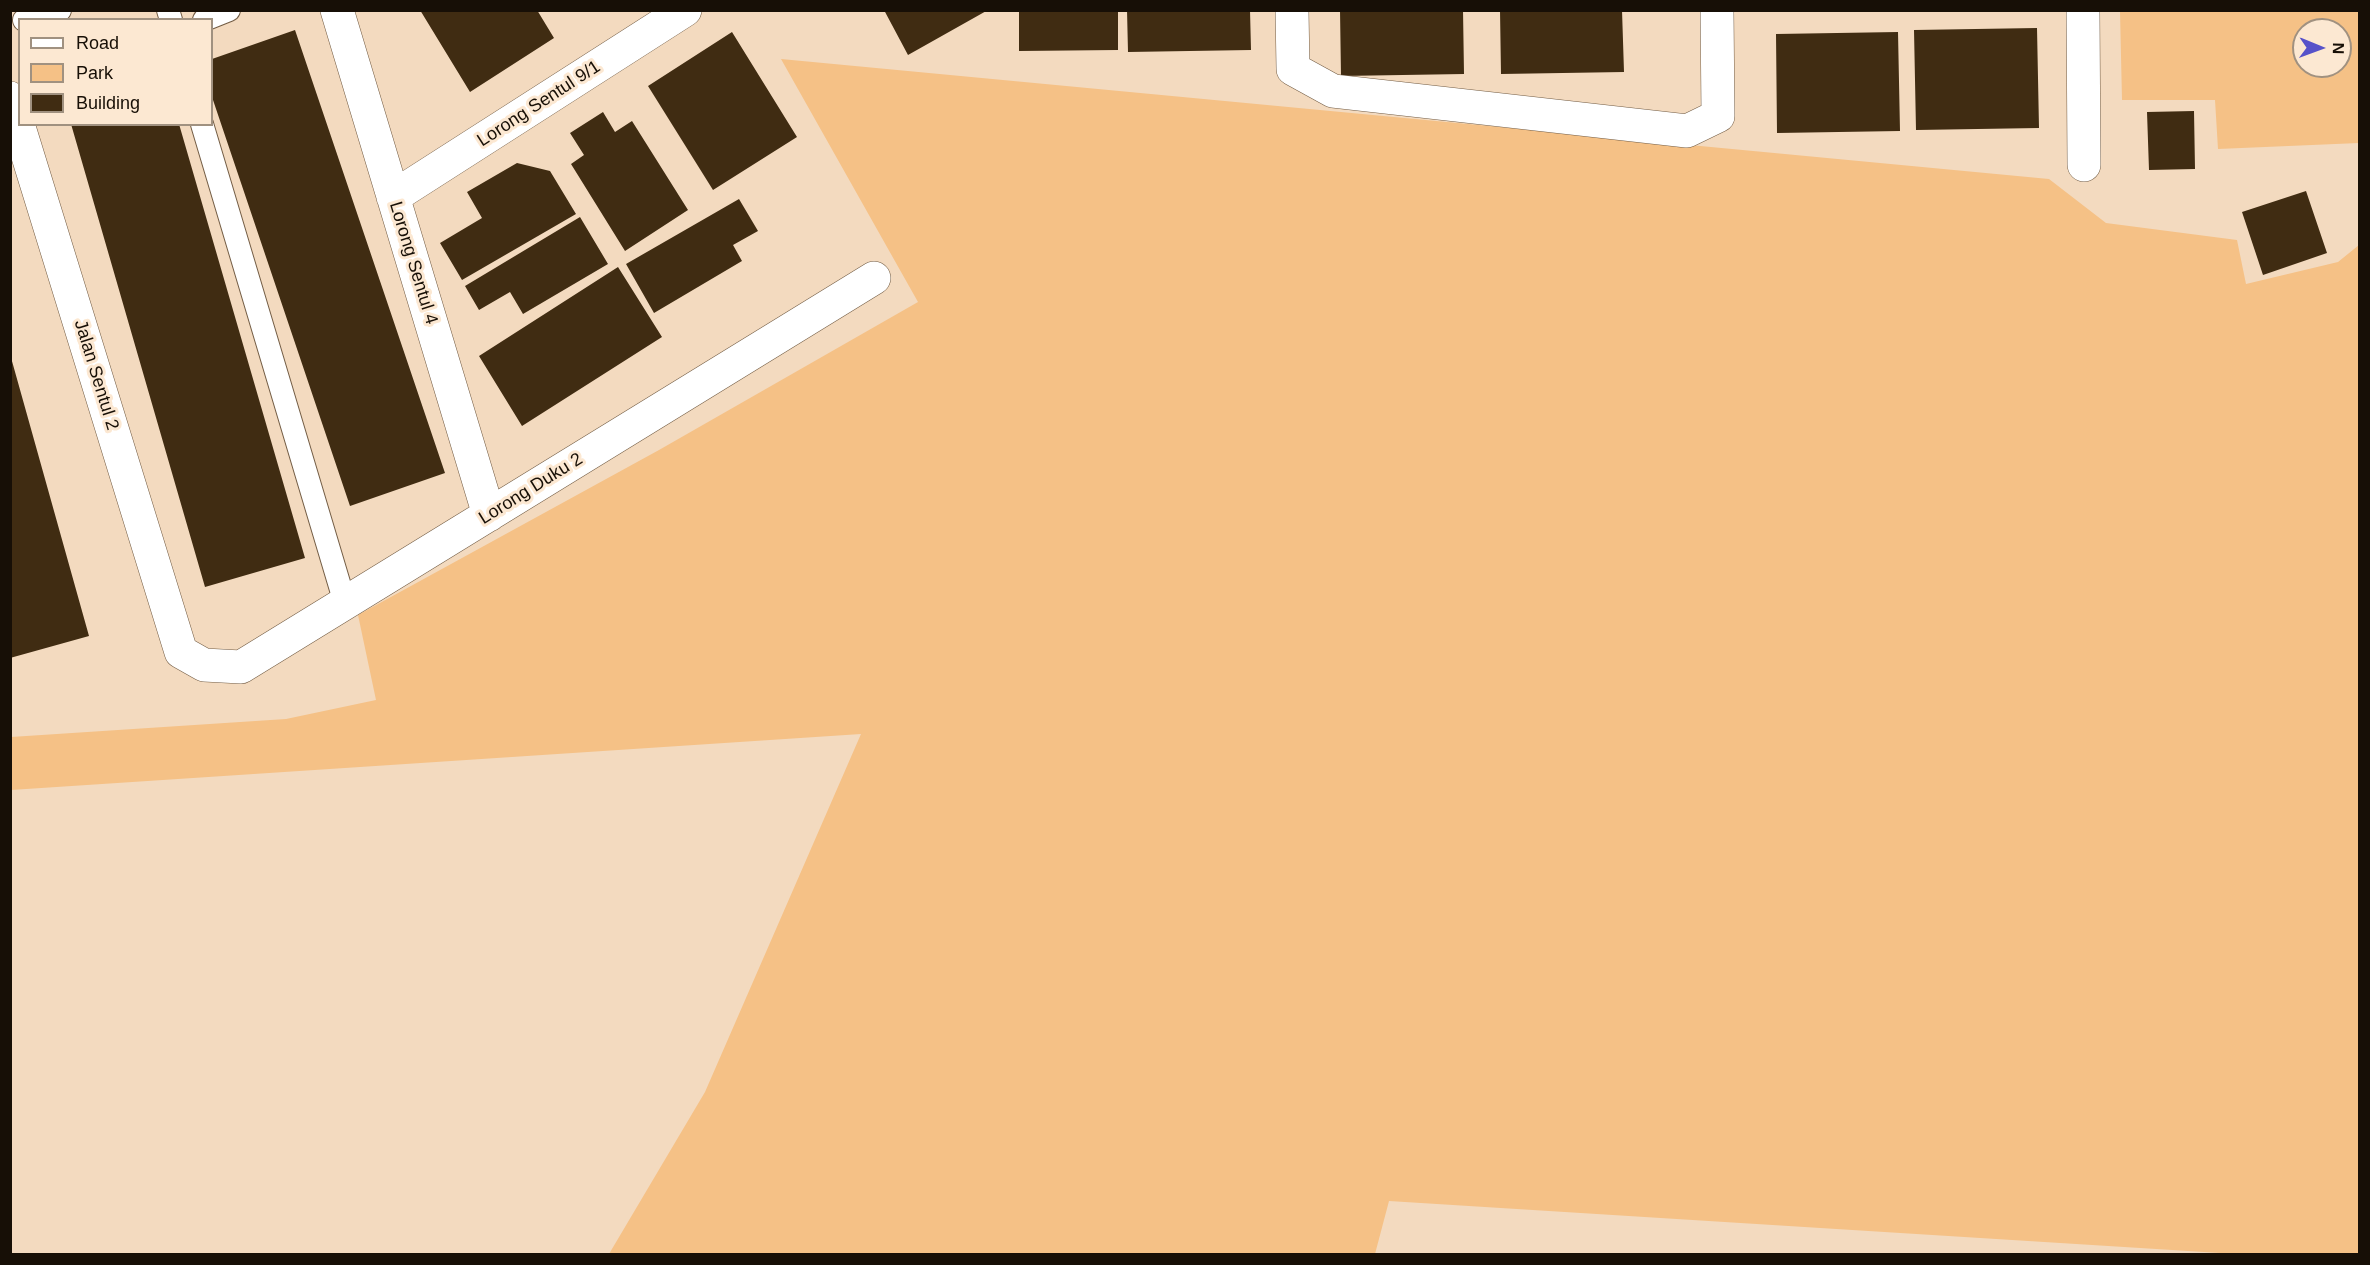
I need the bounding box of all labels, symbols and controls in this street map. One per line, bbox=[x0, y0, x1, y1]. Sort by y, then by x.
legend bbox=[18, 18, 213, 126]
north arrow bbox=[2292, 18, 2352, 78]
text: Road bbox=[76, 33, 119, 53]
text: N bbox=[2330, 42, 2347, 54]
street label: Lorong Sentul 9/1 bbox=[474, 56, 604, 152]
text: Park bbox=[76, 63, 113, 83]
text: Building bbox=[76, 93, 140, 113]
street label: Lorong Sentul 4 bbox=[384, 199, 442, 327]
street label: Jalan Sentul 2 bbox=[69, 317, 123, 433]
street label: Lorong Duku 2 bbox=[475, 449, 587, 529]

